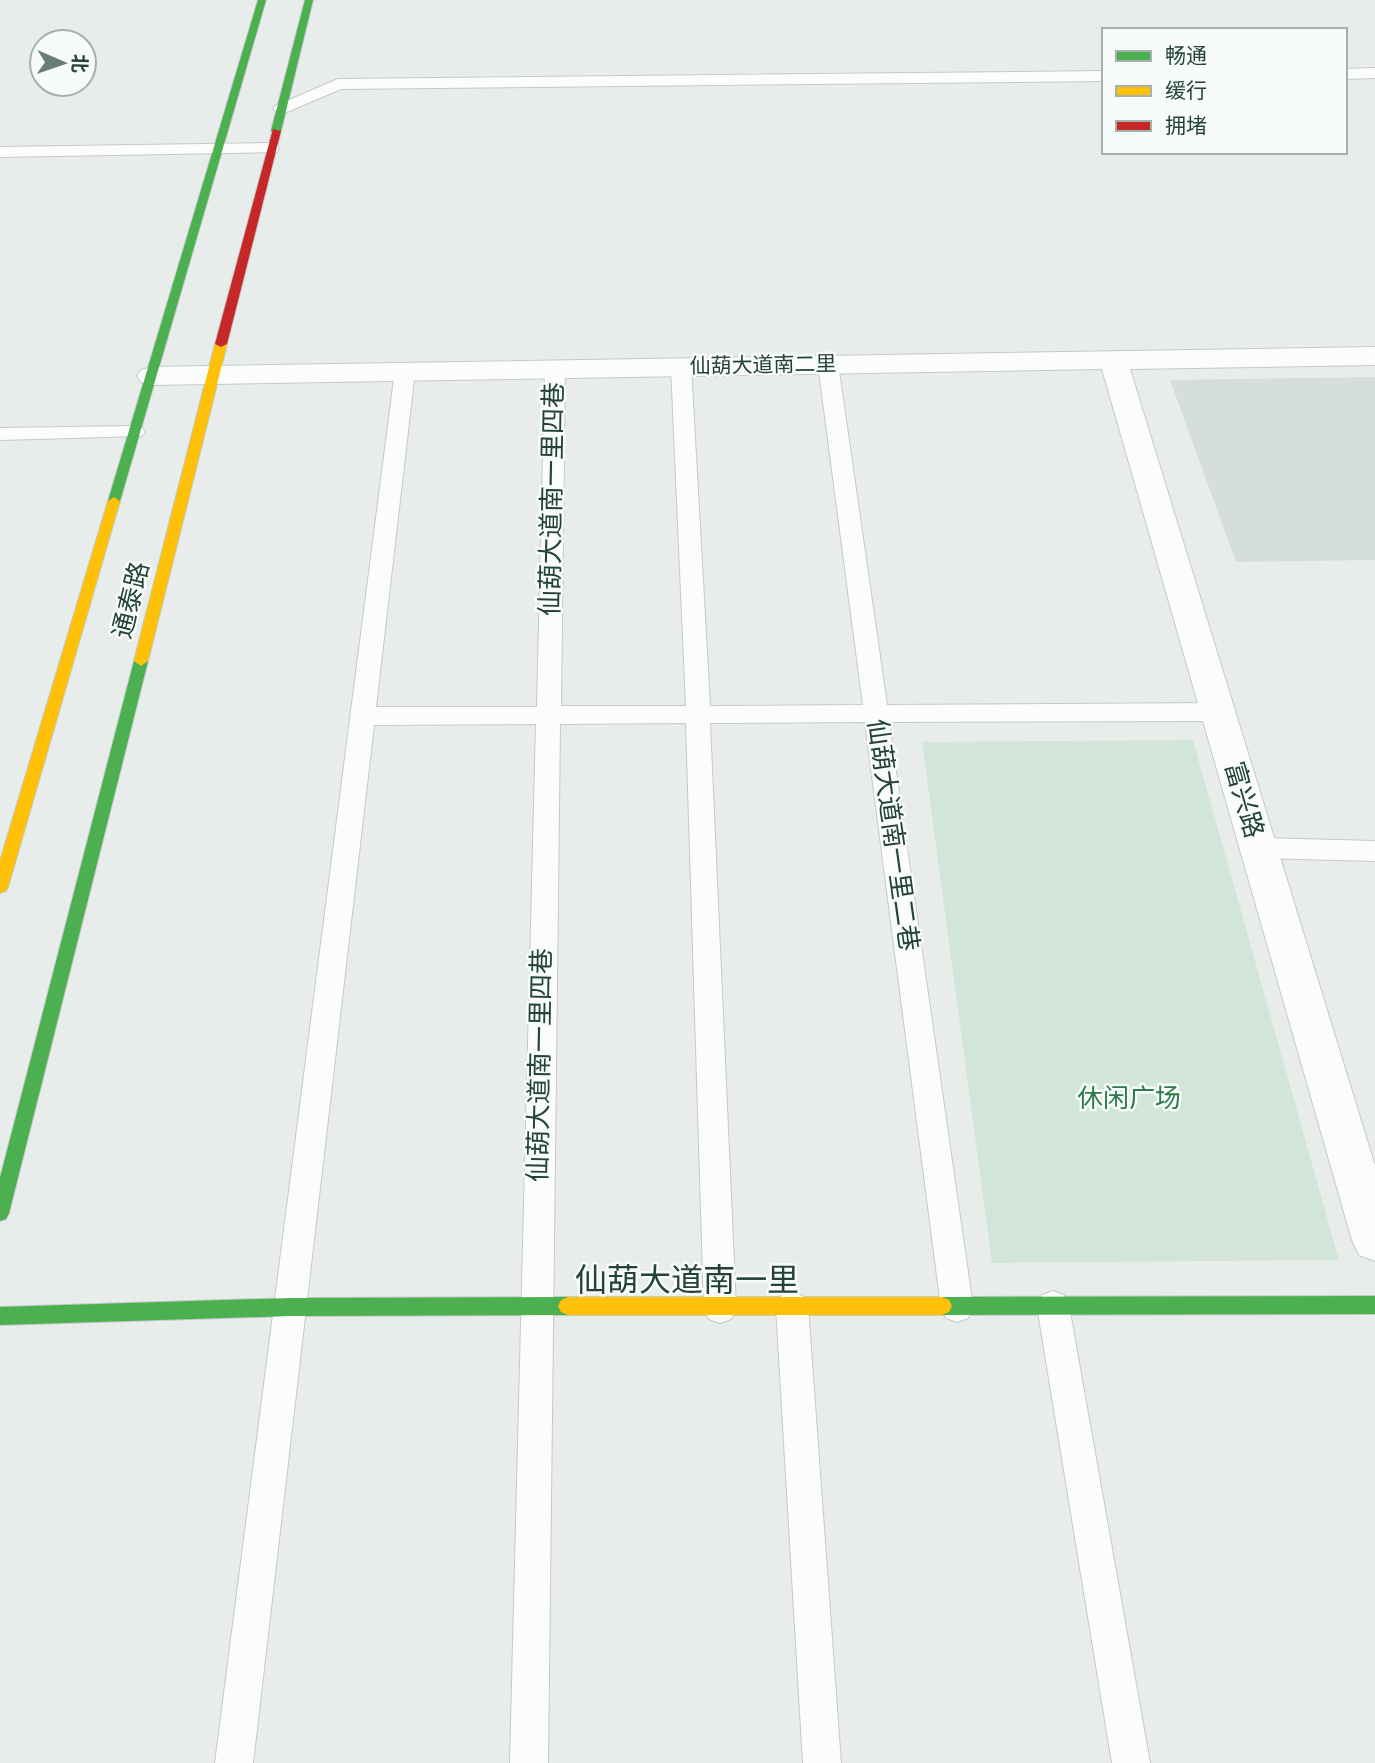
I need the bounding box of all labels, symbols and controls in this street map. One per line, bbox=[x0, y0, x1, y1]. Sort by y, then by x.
north arrow bbox=[28, 28, 98, 98]
legend bbox=[1102, 28, 1347, 154]
text: 畅通 bbox=[1165, 44, 1207, 68]
text: 北 bbox=[68, 54, 90, 73]
text: 缓行 bbox=[1165, 79, 1207, 103]
text: 拥堵 bbox=[1165, 114, 1207, 138]
street label: 仙葫大道南二里 bbox=[689, 352, 837, 378]
street label: 仙葫大道南一里四巷 bbox=[534, 382, 570, 616]
street label: 通泰路 bbox=[107, 558, 155, 642]
street label: 仙葫大道南一里二巷 bbox=[861, 717, 925, 953]
street label: 富兴路 bbox=[1218, 758, 1270, 842]
street label: 仙葫大道南一里四巷 bbox=[522, 948, 558, 1182]
park label: 休闲广场 bbox=[1077, 1083, 1181, 1114]
street label: 仙葫大道南一里 bbox=[575, 1262, 799, 1299]

